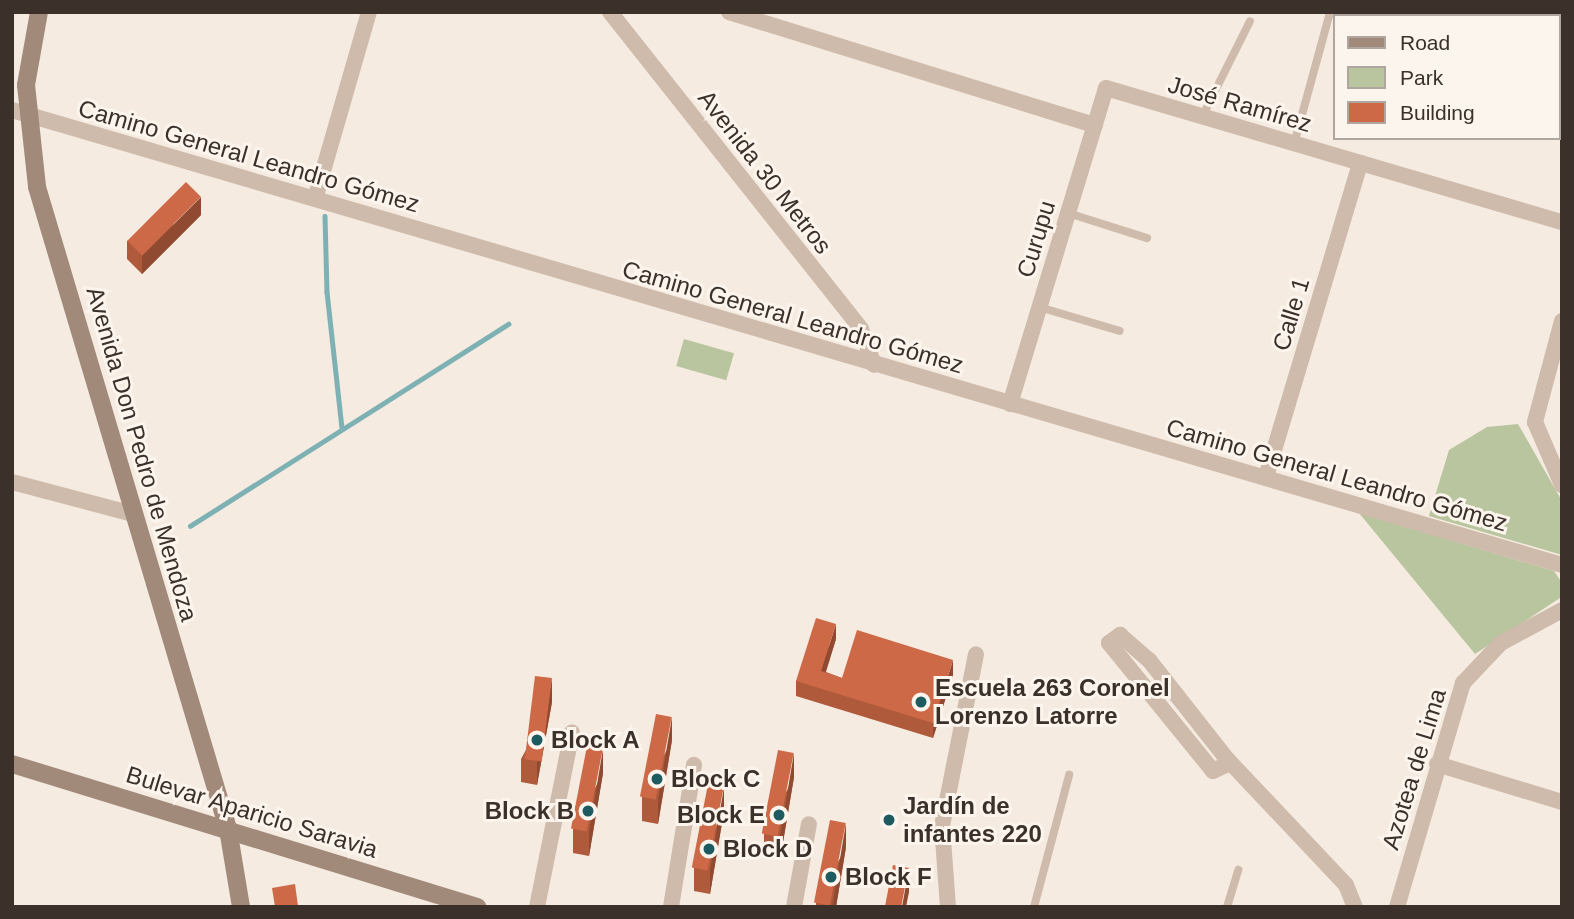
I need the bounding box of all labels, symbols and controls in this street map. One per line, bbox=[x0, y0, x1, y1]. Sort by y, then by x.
legend bbox=[1332, 14, 1560, 140]
text: Road bbox=[1400, 31, 1450, 54]
text: Park bbox=[1400, 66, 1443, 89]
street label: José Ramírez bbox=[1165, 70, 1315, 138]
street label: Avenida 30 Metros bbox=[692, 84, 838, 260]
street label: Camino General Leandro Gómez bbox=[75, 93, 423, 219]
text: Building bbox=[1400, 101, 1475, 124]
street label: Curupu bbox=[1011, 197, 1061, 281]
street label: Camino General Leandro Gómez bbox=[619, 254, 967, 380]
street label: Calle 1 bbox=[1266, 274, 1316, 354]
street label: Avenida Don Pedro de Mendoza bbox=[80, 284, 204, 624]
street label: Camino General Leandro Gómez bbox=[1163, 412, 1511, 538]
place label: Escuela 263 Coronel Lorenzo Latorre bbox=[935, 674, 1170, 730]
street label: Azotea de Lima bbox=[1376, 685, 1452, 853]
marker: Escuela 263 Coronel Lorenzo Latorre bbox=[913, 694, 929, 710]
place label: Block A bbox=[551, 726, 640, 754]
marker: Block A bbox=[529, 732, 545, 748]
street label: Bulevar Aparicio Saravia bbox=[122, 760, 382, 864]
place label: Block C bbox=[671, 765, 760, 793]
marker: Block C bbox=[649, 771, 665, 787]
place label: Jardín de infantes 220 bbox=[903, 792, 1042, 848]
place label: Block B bbox=[485, 797, 574, 825]
place label: Block E bbox=[677, 801, 765, 829]
marker: Block B bbox=[580, 803, 596, 819]
marker: Block E bbox=[771, 807, 787, 823]
marker: Jardín de infantes 220 bbox=[881, 812, 897, 828]
place label: Block D bbox=[723, 835, 812, 863]
marker: Block D bbox=[701, 841, 717, 857]
place label: Block F bbox=[845, 863, 932, 891]
marker: Block F bbox=[823, 869, 839, 885]

